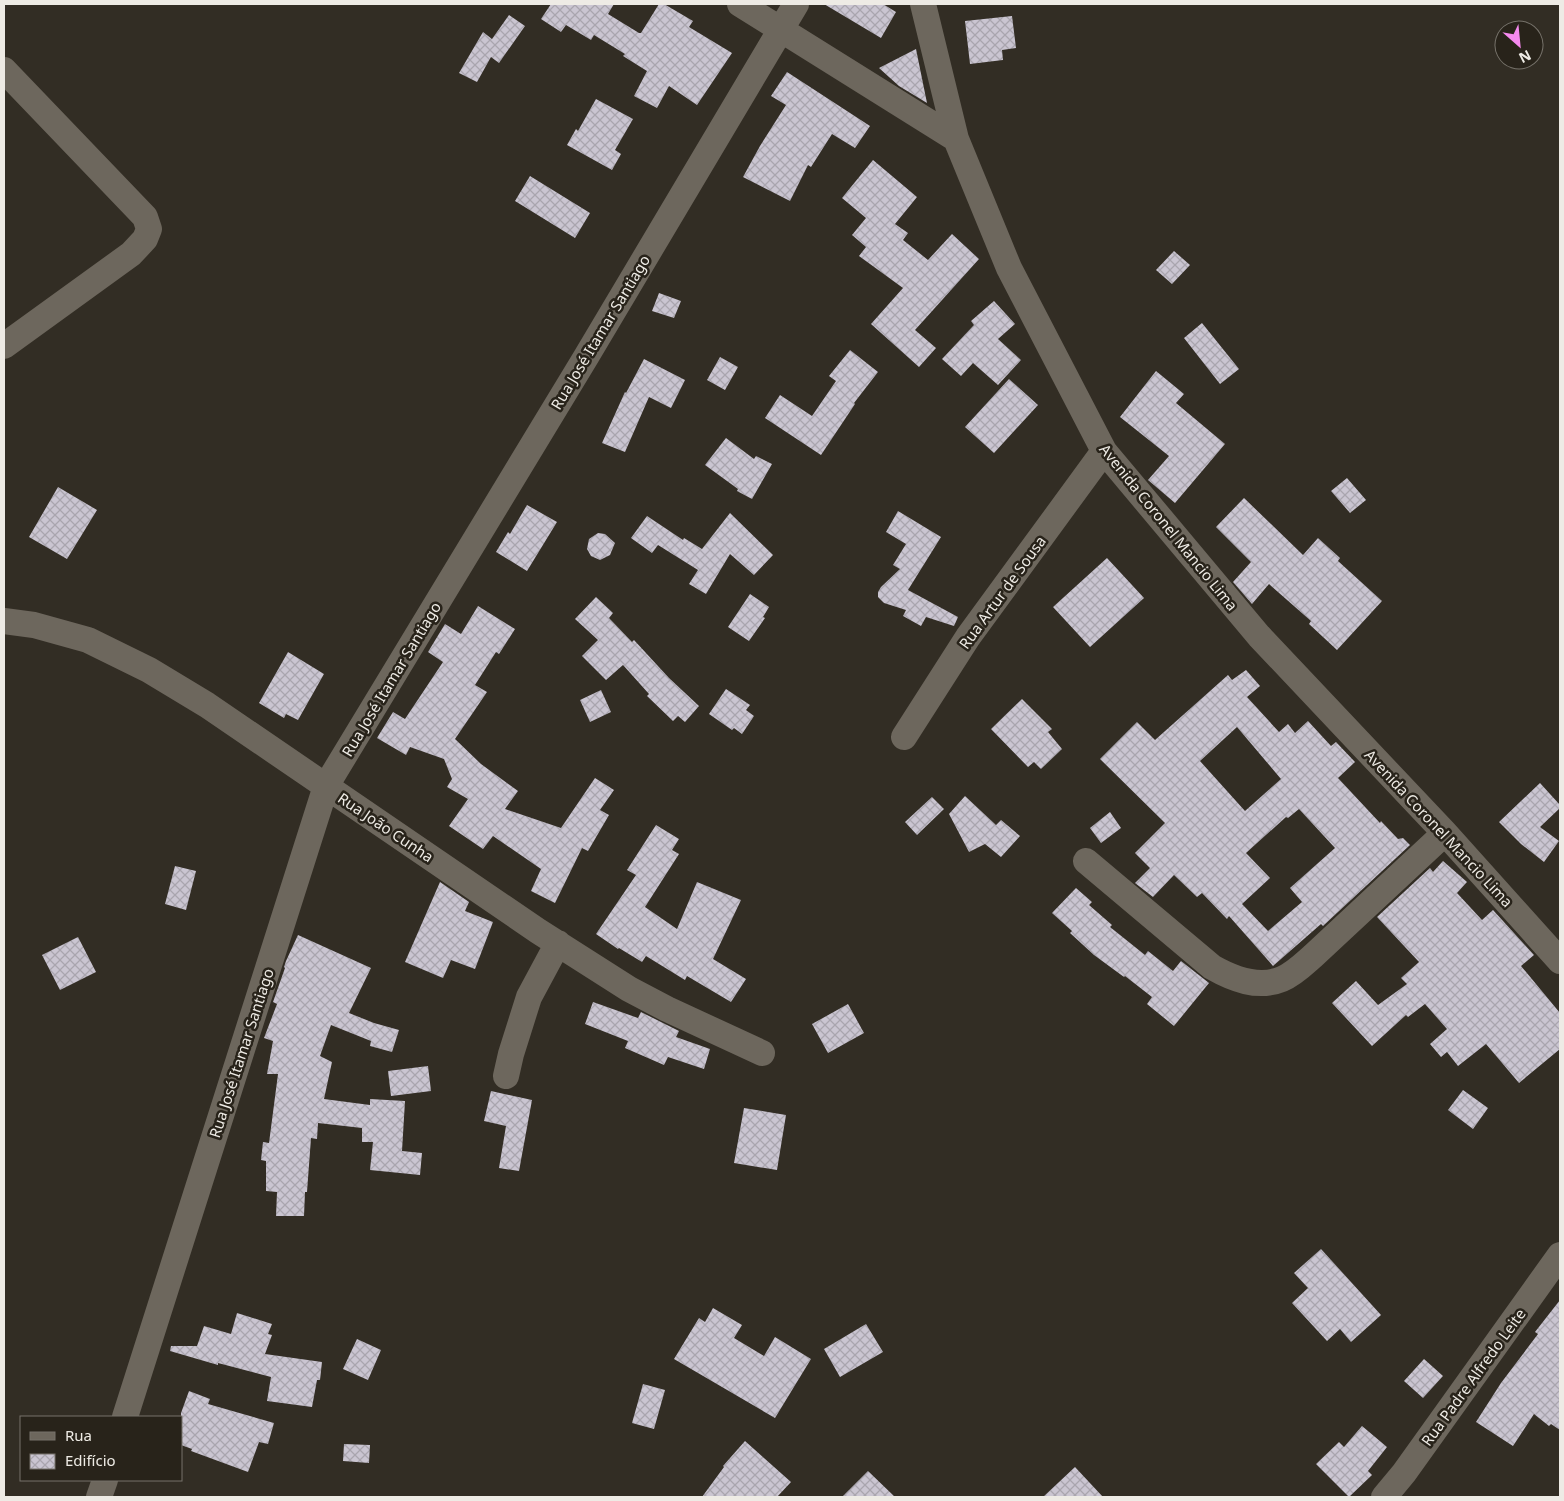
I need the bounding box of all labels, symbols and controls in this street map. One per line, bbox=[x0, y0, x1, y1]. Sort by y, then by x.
north arrow bbox=[1494, 20, 1544, 70]
text: N bbox=[1516, 46, 1535, 68]
street label: Rua José Itamar Santiago bbox=[546, 251, 654, 413]
street label: Avenida Coronel Mancio Lima bbox=[1095, 440, 1243, 614]
street label: Rua Artur de Sousa bbox=[954, 531, 1050, 653]
street label: Rua José Itamar Santiago bbox=[337, 598, 445, 760]
street label: Avenida Coronel Mancio Lima bbox=[1360, 745, 1518, 911]
street label: Rua João Cunha bbox=[334, 788, 438, 866]
street label: Rua José Itamar Santiago bbox=[204, 966, 278, 1140]
street label: Rua Padre Alfredo Leite bbox=[1416, 1304, 1530, 1450]
legend bbox=[20, 1416, 182, 1481]
text: Rua bbox=[65, 1425, 92, 1445]
text: Edifício bbox=[65, 1450, 116, 1470]

